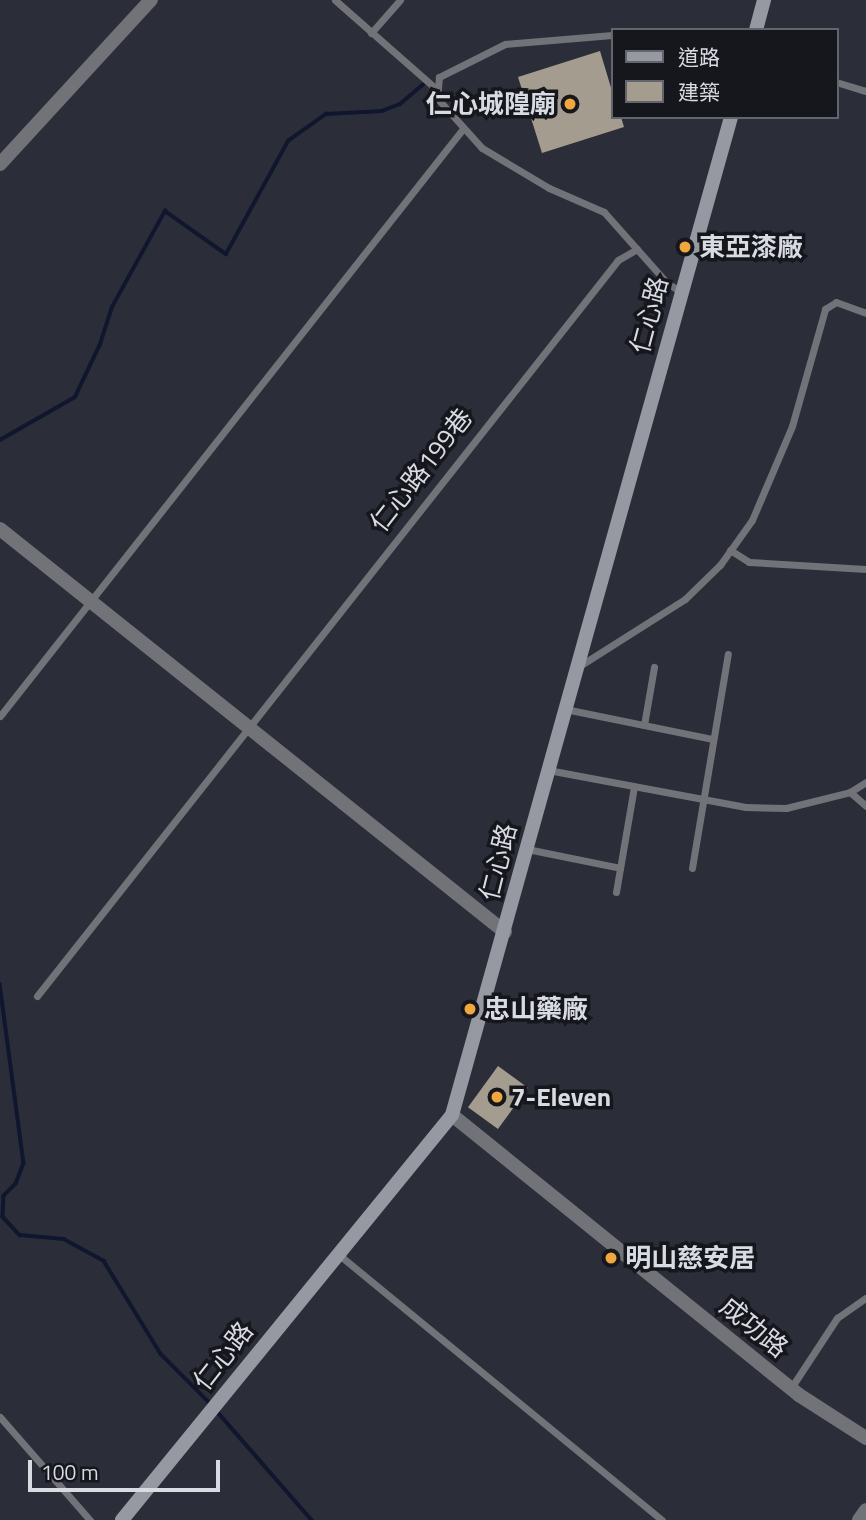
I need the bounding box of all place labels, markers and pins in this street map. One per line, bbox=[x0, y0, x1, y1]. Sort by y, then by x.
place label: 仁心城隍廟 bbox=[426, 88, 556, 120]
marker: 仁心城隍廟 bbox=[562, 96, 578, 112]
place label: 東亞漆廠 bbox=[699, 231, 803, 263]
marker: 東亞漆廠 bbox=[677, 239, 693, 255]
place label: 忠山藥廠 bbox=[484, 993, 588, 1025]
marker: 忠山藥廠 bbox=[462, 1001, 478, 1017]
place label: 7-Eleven bbox=[511, 1081, 611, 1113]
marker: 7-Eleven bbox=[489, 1089, 505, 1105]
place label: 明山慈安居 bbox=[625, 1242, 755, 1274]
marker: 明山慈安居 bbox=[603, 1250, 619, 1266]

